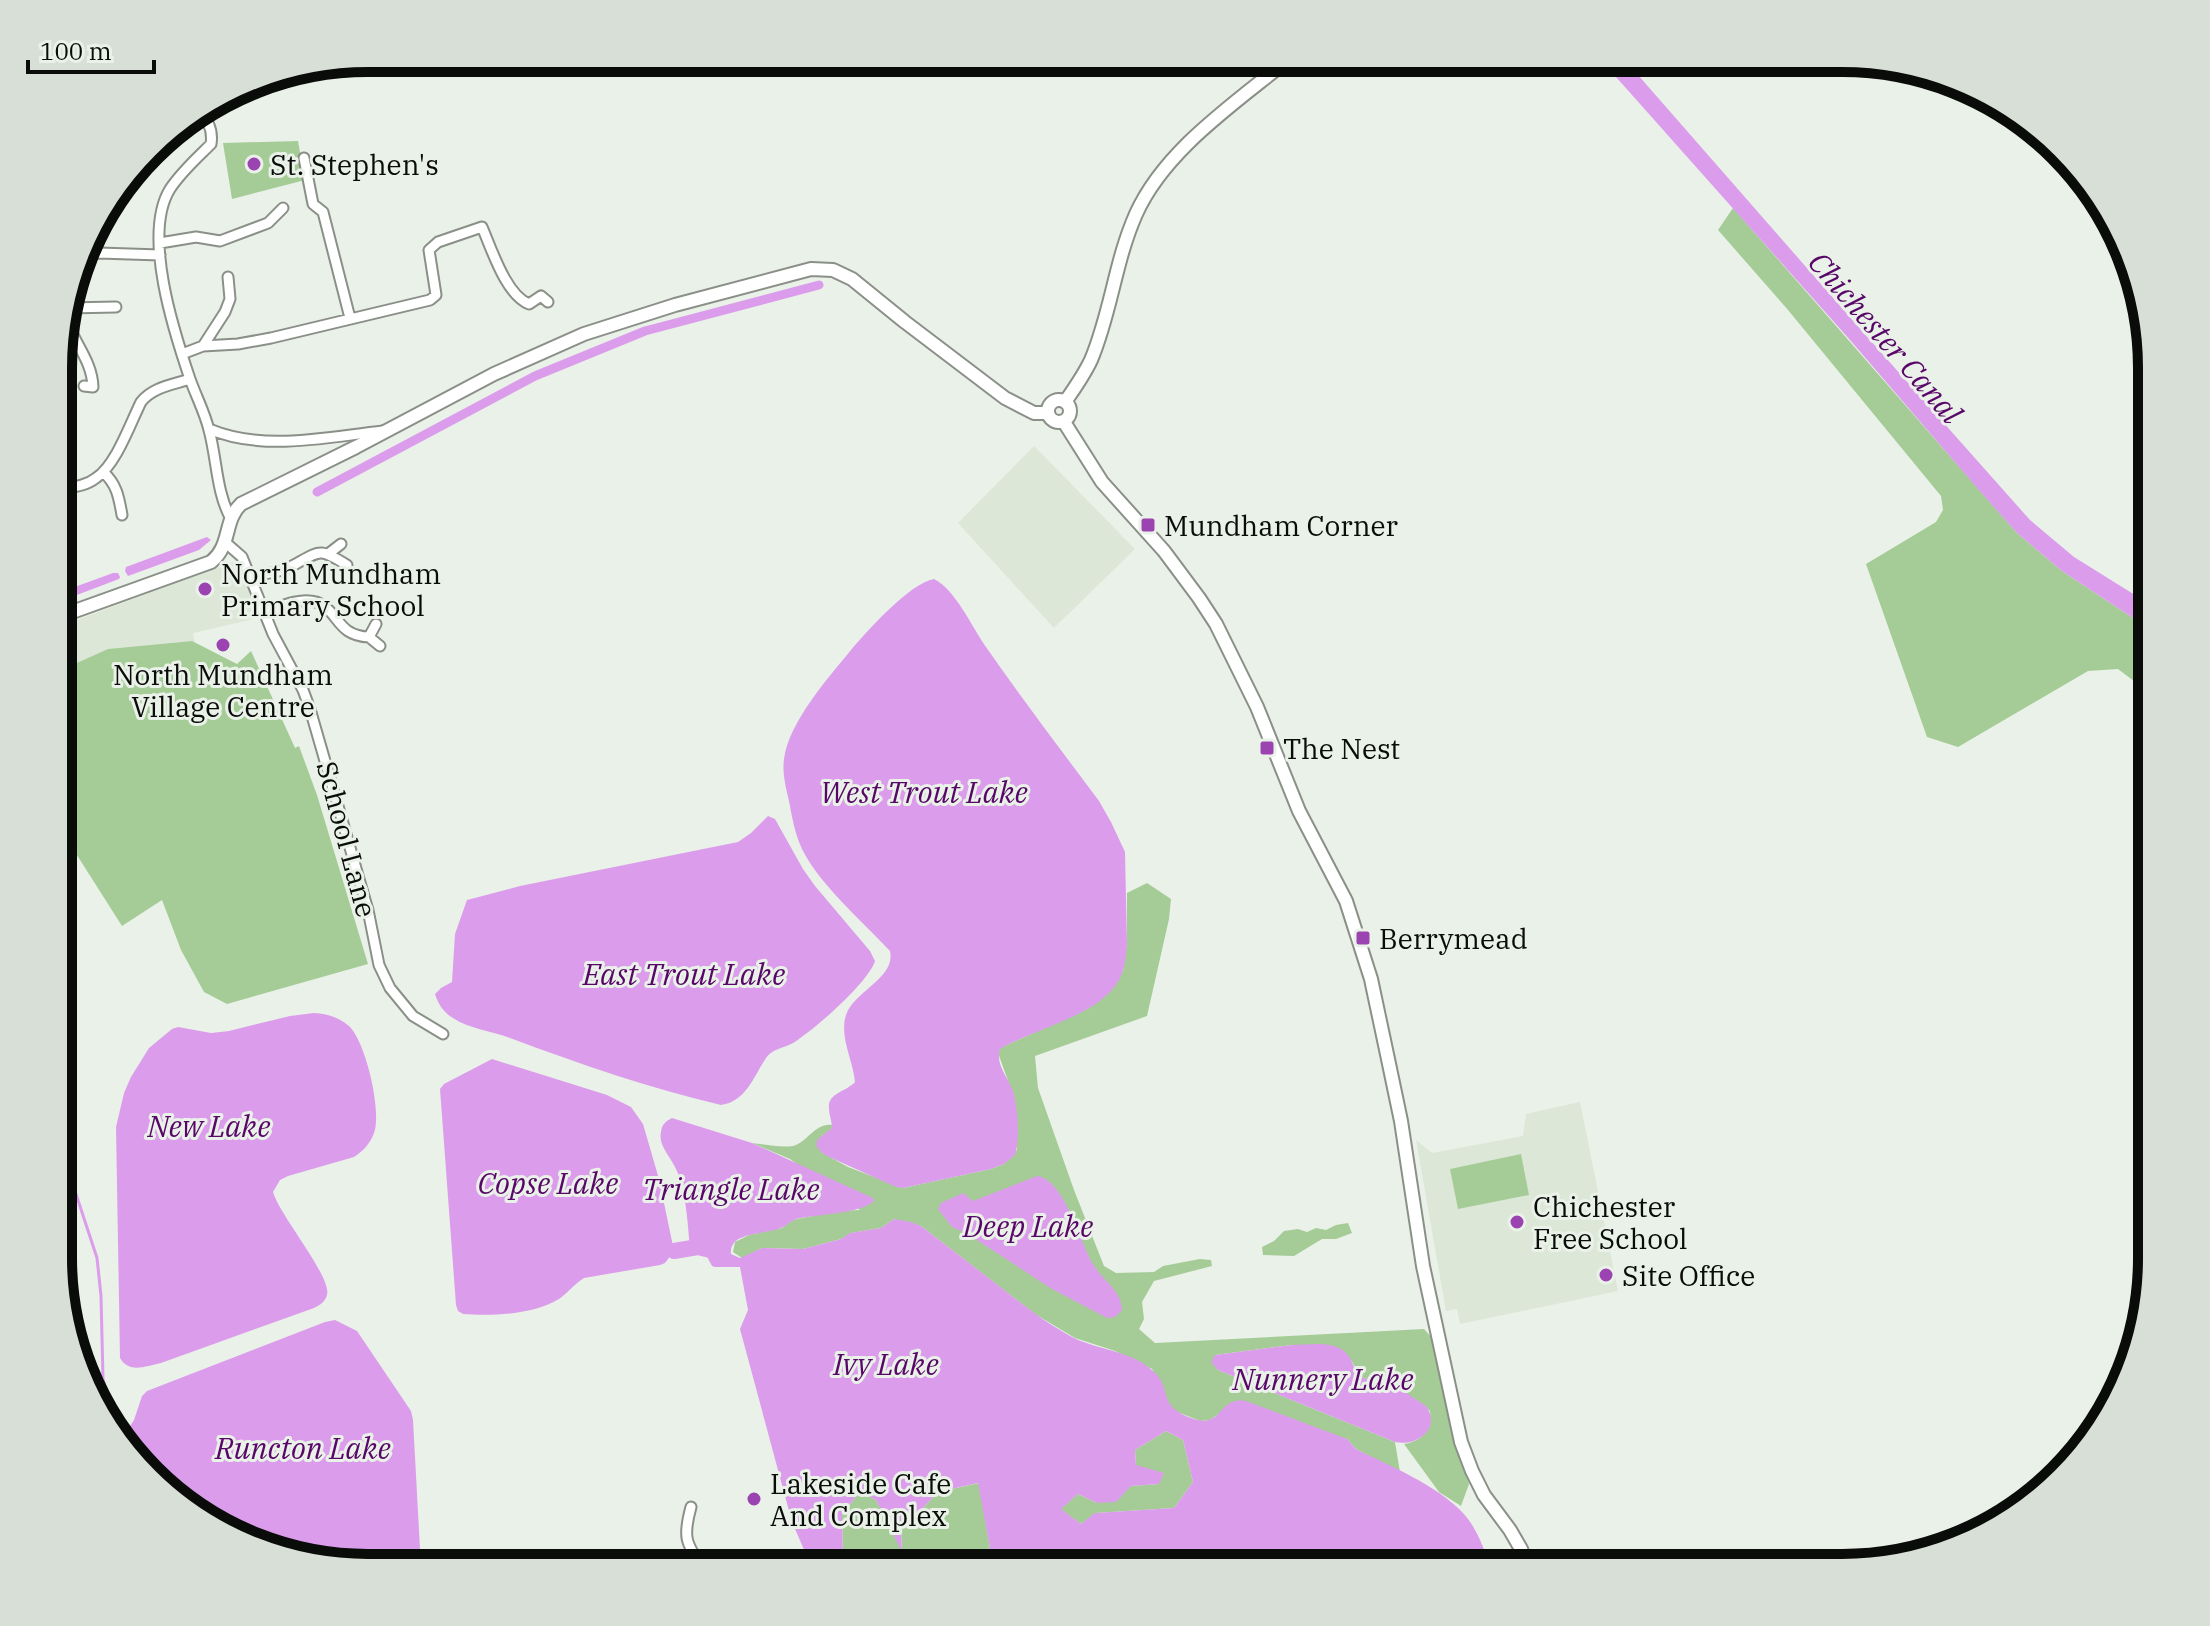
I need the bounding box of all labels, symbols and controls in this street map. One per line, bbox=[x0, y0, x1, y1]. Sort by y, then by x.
scale bar bbox=[28, 24, 154, 74]
text: 100 m bbox=[40, 35, 112, 67]
place label: St. Stephen's bbox=[270, 146, 439, 183]
marker: St. Stephen's bbox=[245, 155, 263, 173]
water label: Chichester Canal bbox=[1801, 243, 1972, 432]
place label: Mundham Corner bbox=[1164, 507, 1399, 544]
marker: Mundham Corner bbox=[1139, 516, 1157, 534]
place label: North Mundham Primary School bbox=[221, 555, 441, 624]
marker: North Mundham Primary School bbox=[196, 580, 214, 598]
marker: North Mundham Village Centre bbox=[214, 636, 232, 654]
place label: North Mundham Village Centre bbox=[113, 656, 333, 725]
place label: The Nest bbox=[1283, 730, 1400, 767]
marker: The Nest bbox=[1258, 739, 1276, 757]
street label: School Lane bbox=[308, 757, 386, 921]
water label: West Trout Lake bbox=[820, 772, 1028, 811]
place label: Berrymead bbox=[1379, 920, 1528, 957]
marker: Berrymead bbox=[1354, 929, 1372, 947]
water label: East Trout Lake bbox=[582, 954, 785, 993]
water label: New Lake bbox=[146, 1106, 271, 1145]
water label: Copse Lake bbox=[478, 1163, 618, 1202]
water label: Triangle Lake bbox=[642, 1169, 820, 1208]
place label: Chichester Free School bbox=[1533, 1188, 1687, 1257]
water label: Deep Lake bbox=[962, 1206, 1093, 1245]
marker: Chichester Free School bbox=[1508, 1213, 1526, 1231]
place label: Site Office bbox=[1622, 1257, 1755, 1294]
marker: Site Office bbox=[1597, 1266, 1615, 1284]
water label: Ivy Lake bbox=[832, 1344, 939, 1383]
water label: Nunnery Lake bbox=[1231, 1359, 1414, 1398]
water label: Runcton Lake bbox=[214, 1428, 391, 1467]
place label: Lakeside Cafe And Complex bbox=[770, 1465, 951, 1534]
marker: Lakeside Cafe And Complex bbox=[745, 1490, 763, 1508]

